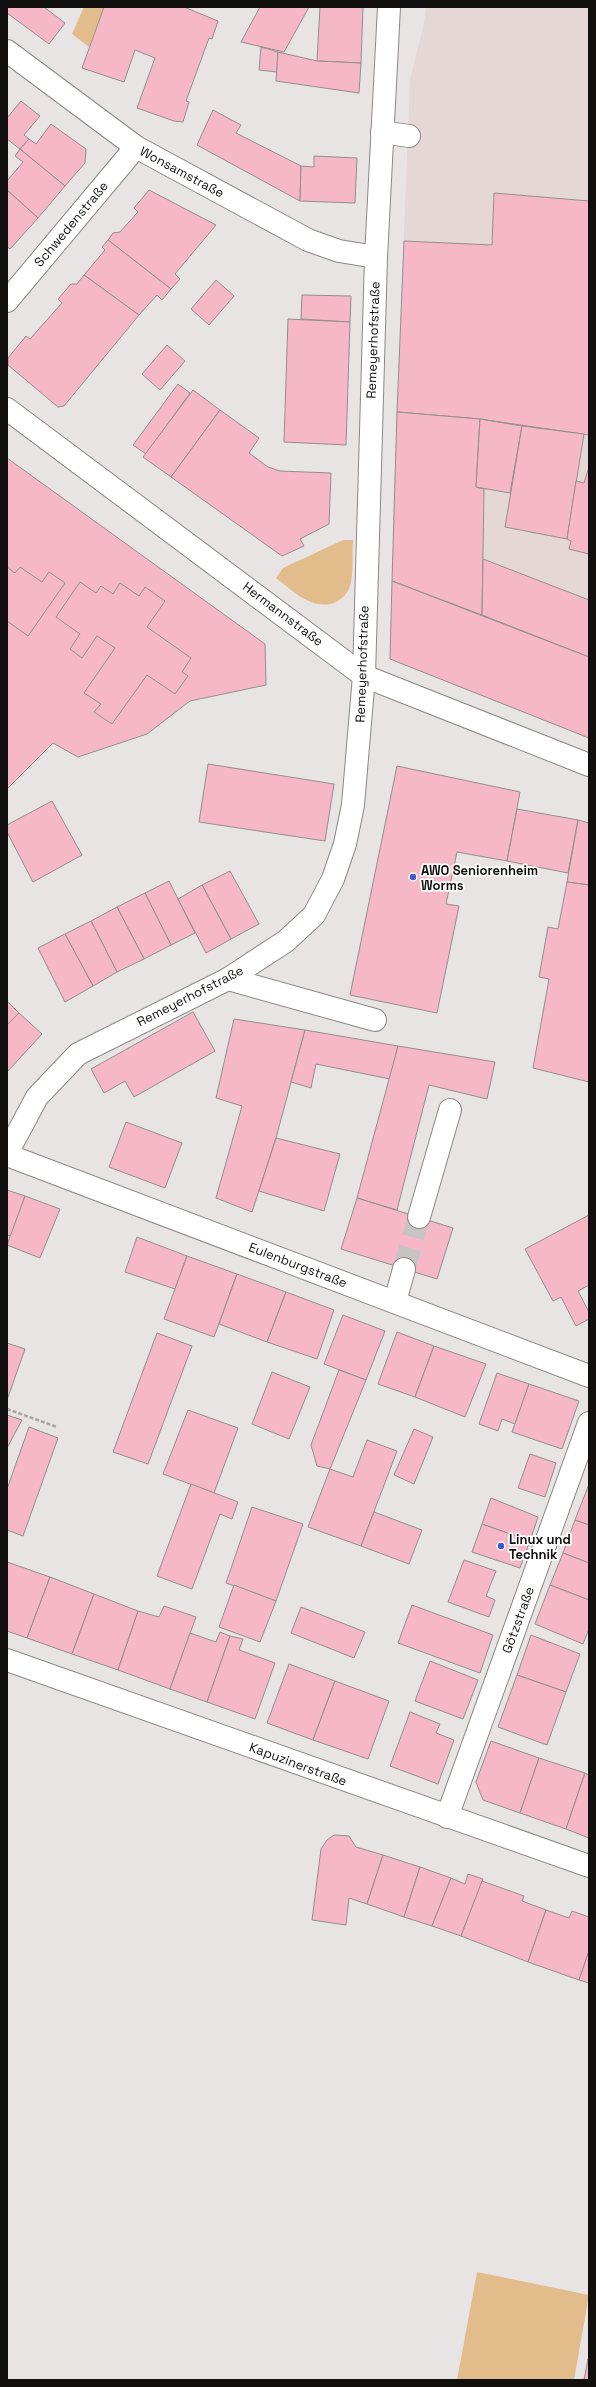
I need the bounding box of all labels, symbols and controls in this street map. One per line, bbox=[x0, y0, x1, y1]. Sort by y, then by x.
street label: Wonsamstraße bbox=[137, 143, 227, 201]
street label: Schwedenstraße bbox=[30, 178, 112, 270]
street label: Remeyerhofstraße bbox=[362, 281, 384, 399]
street label: Hermannstraße bbox=[239, 578, 327, 650]
street label: Remeyerhofstraße bbox=[351, 605, 373, 723]
place label: AWO Seniorenheim Worms bbox=[421, 862, 538, 894]
marker: AWO Seniorenheim Worms bbox=[408, 872, 418, 882]
street label: Remeyerhofstraße bbox=[134, 962, 246, 1030]
street label: Eulenburgstraße bbox=[246, 1238, 350, 1292]
place label: Linux und Technik bbox=[509, 1531, 571, 1563]
marker: Linux und Technik bbox=[496, 1541, 506, 1551]
street label: Götzstraße bbox=[498, 1584, 538, 1656]
street label: Kapuzinerstraße bbox=[247, 1738, 349, 1790]

